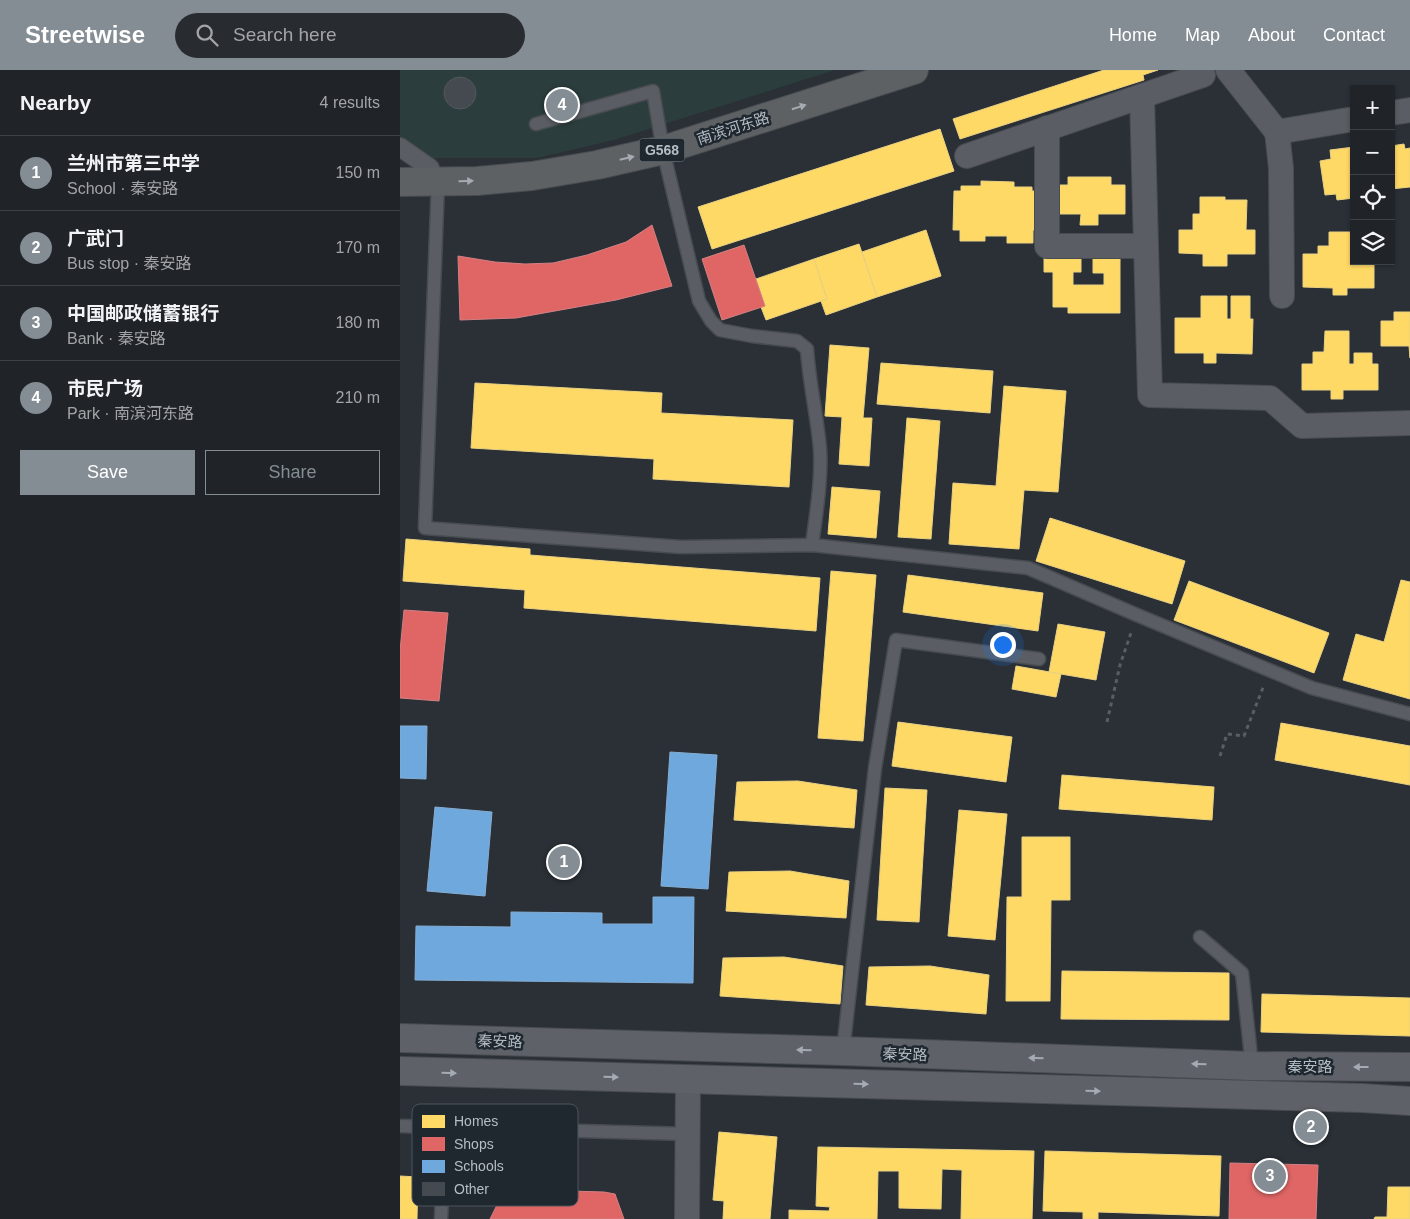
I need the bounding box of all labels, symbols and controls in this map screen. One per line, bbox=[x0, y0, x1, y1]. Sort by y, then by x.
search box bbox=[175, 13, 525, 58]
text: Streetwise bbox=[25, 21, 145, 48]
icon: search bbox=[193, 21, 221, 49]
text: Search here bbox=[233, 24, 337, 45]
text: Home bbox=[1109, 25, 1157, 45]
text: Map bbox=[1185, 25, 1220, 45]
text: About bbox=[1248, 25, 1295, 45]
text: Contact bbox=[1323, 25, 1385, 45]
map controls bbox=[1350, 85, 1395, 265]
button: + bbox=[1350, 85, 1395, 130]
pin: 4 bbox=[546, 86, 578, 124]
text: Nearby bbox=[20, 91, 91, 114]
text: 4 results bbox=[320, 94, 380, 111]
one-way arrow bbox=[792, 102, 807, 110]
street label: 南滨河东路 bbox=[695, 108, 771, 148]
button: − bbox=[1350, 130, 1395, 175]
road number: G568 bbox=[640, 138, 684, 162]
text: 兰州市第三中学 bbox=[67, 153, 200, 174]
one-way arrow bbox=[619, 154, 635, 162]
text: 1 bbox=[32, 164, 40, 181]
text: 150 m bbox=[336, 164, 380, 181]
button: locate bbox=[1350, 175, 1395, 220]
one-way arrow bbox=[458, 177, 474, 185]
text: School · 秦安路 bbox=[67, 180, 178, 197]
button: layers bbox=[1350, 220, 1395, 265]
text: 广武门 bbox=[67, 228, 124, 249]
text: 2 bbox=[32, 239, 40, 256]
text: 170 m bbox=[336, 239, 380, 256]
text: Bus stop · 秦安路 bbox=[67, 255, 191, 272]
text: 中国邮政储蓄银行 bbox=[67, 303, 219, 324]
text: 3 bbox=[32, 314, 40, 331]
text: 180 m bbox=[336, 314, 380, 331]
text: Bank · 秦安路 bbox=[67, 330, 166, 347]
text: 市民广场 bbox=[67, 378, 143, 399]
text: 4 bbox=[32, 389, 40, 406]
text: 210 m bbox=[336, 389, 380, 406]
text: Park · 南滨河东路 bbox=[67, 405, 194, 422]
button: Save bbox=[20, 450, 195, 495]
button: Share bbox=[205, 450, 380, 495]
your location bbox=[990, 632, 1016, 658]
pin: 1 bbox=[548, 843, 580, 881]
street label: 秦安路 bbox=[477, 1032, 523, 1050]
street label: 秦安路 bbox=[882, 1045, 928, 1063]
one-way arrow bbox=[796, 1046, 812, 1054]
one-way arrow bbox=[1028, 1054, 1044, 1062]
street label: 秦安路 bbox=[1287, 1058, 1333, 1075]
one-way arrow bbox=[1191, 1060, 1207, 1068]
one-way arrow bbox=[1353, 1063, 1369, 1071]
one-way arrow bbox=[441, 1069, 457, 1077]
one-way arrow bbox=[603, 1073, 619, 1081]
one-way arrow bbox=[853, 1081, 869, 1089]
one-way arrow bbox=[1086, 1087, 1102, 1095]
legend bbox=[412, 1104, 578, 1206]
pin: 2 bbox=[1295, 1108, 1327, 1146]
text: Homes bbox=[454, 1113, 498, 1129]
text: Shops bbox=[454, 1136, 494, 1152]
pin: 3 bbox=[1254, 1157, 1286, 1195]
text: Schools bbox=[454, 1158, 504, 1174]
text: Other bbox=[454, 1181, 489, 1197]

